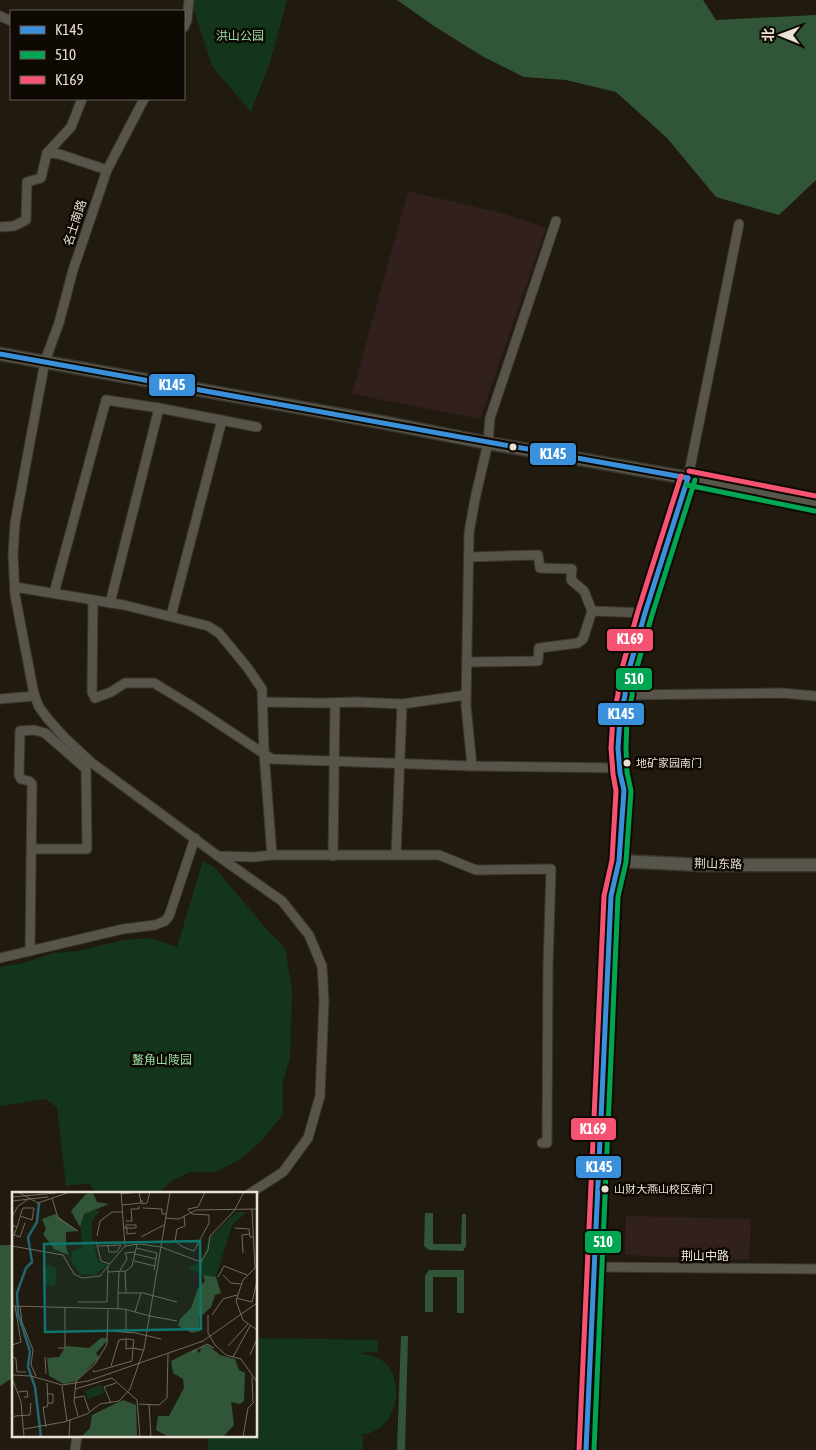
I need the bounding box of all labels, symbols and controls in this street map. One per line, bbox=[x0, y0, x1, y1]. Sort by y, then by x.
legend bbox=[10, 10, 185, 100]
north arrow bbox=[756, 10, 806, 60]
text: K145 bbox=[55, 21, 84, 38]
text: 北 bbox=[760, 28, 776, 42]
park label: 洪山公园 bbox=[216, 29, 264, 43]
text: 510 bbox=[55, 46, 76, 63]
text: K169 bbox=[55, 71, 84, 88]
street label: 名士南路 bbox=[61, 198, 89, 248]
line badge: K145 bbox=[148, 373, 196, 397]
text: K145 bbox=[159, 377, 186, 393]
unlabelled marker bbox=[508, 442, 518, 452]
line badge: K145 bbox=[529, 442, 577, 466]
text: K145 bbox=[540, 446, 567, 462]
line badge: K169 bbox=[606, 628, 654, 652]
text: K169 bbox=[617, 631, 644, 647]
line badge: 510 bbox=[615, 667, 653, 691]
text: 510 bbox=[624, 671, 644, 687]
line badge: K145 bbox=[597, 702, 645, 726]
text: K145 bbox=[608, 706, 635, 722]
place label: 地矿家园南门 bbox=[636, 757, 702, 769]
marker: 地矿家园南门 bbox=[622, 758, 632, 768]
street label: 荆山东路 bbox=[694, 857, 742, 871]
park label: 鳌角山陵园 bbox=[132, 1053, 192, 1067]
line badge: K169 bbox=[570, 1117, 617, 1141]
text: K169 bbox=[580, 1121, 607, 1137]
line badge: K145 bbox=[575, 1155, 622, 1179]
text: K145 bbox=[586, 1159, 613, 1175]
place label: 山财大燕山校区南门 bbox=[614, 1183, 713, 1195]
marker: 山财大燕山校区南门 bbox=[600, 1184, 610, 1194]
inset map bbox=[12, 1192, 258, 1438]
line badge: 510 bbox=[584, 1230, 622, 1254]
text: 510 bbox=[593, 1234, 613, 1250]
street label: 荆山中路 bbox=[681, 1249, 729, 1263]

